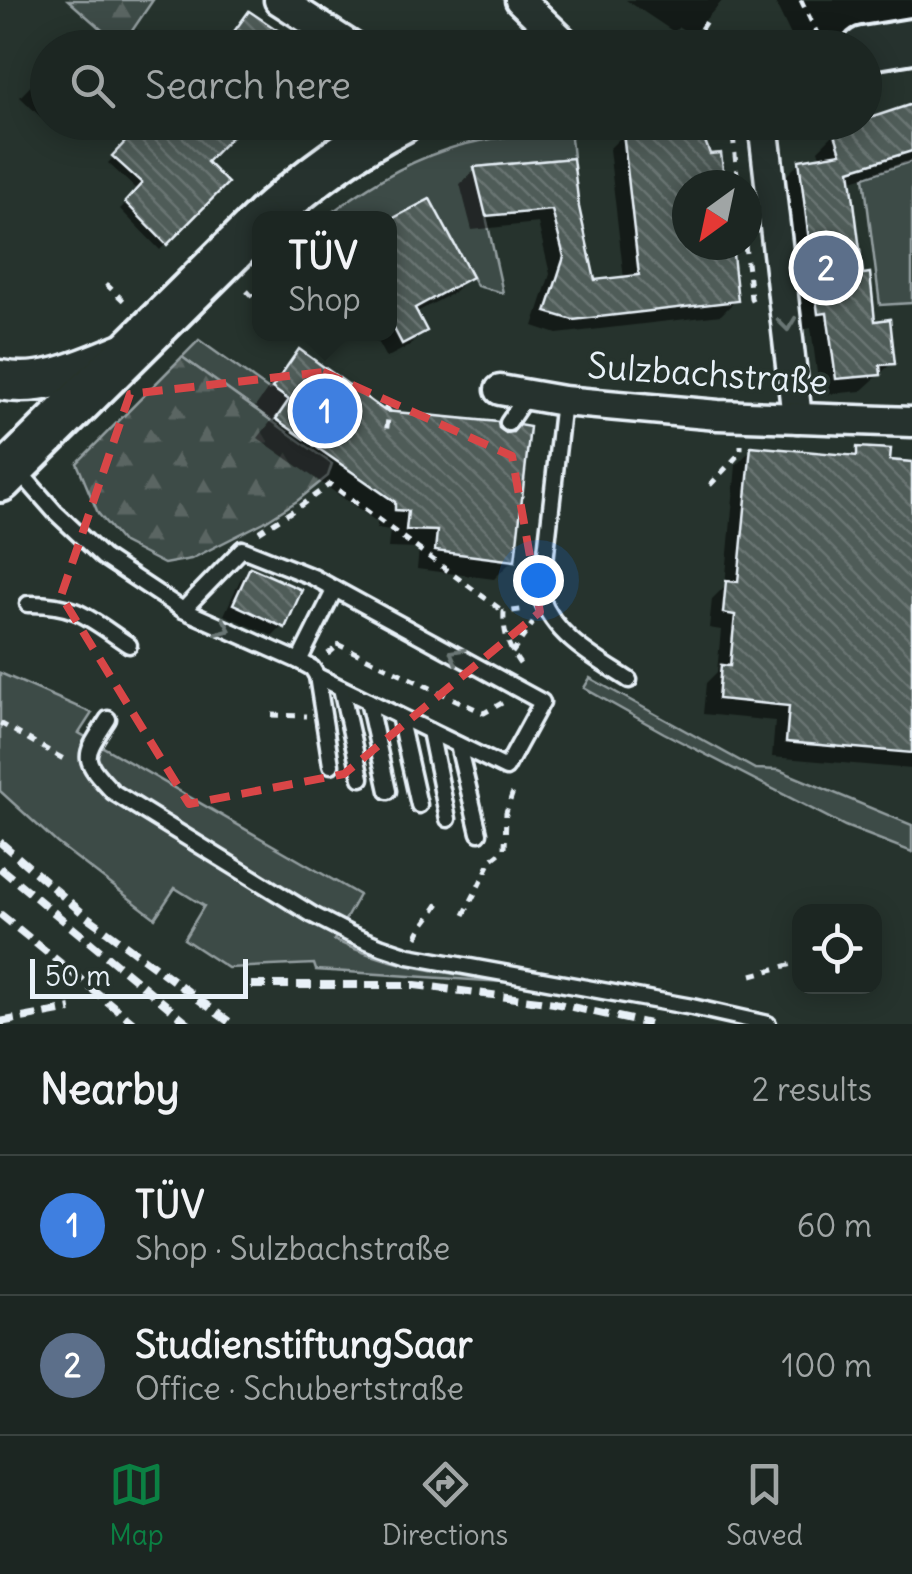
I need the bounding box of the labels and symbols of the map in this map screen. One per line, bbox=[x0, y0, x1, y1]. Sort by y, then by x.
north arrow bbox=[672, 170, 762, 260]
pin: 2 bbox=[794, 230, 858, 306]
one-way arrow bbox=[776, 316, 797, 332]
street label: Sulzbachstraße bbox=[586, 343, 830, 403]
pin: 1 bbox=[292, 374, 358, 448]
your location bbox=[513, 555, 564, 606]
one-way arrow bbox=[214, 616, 232, 636]
one-way arrow bbox=[449, 648, 467, 668]
scale bar bbox=[30, 954, 248, 998]

